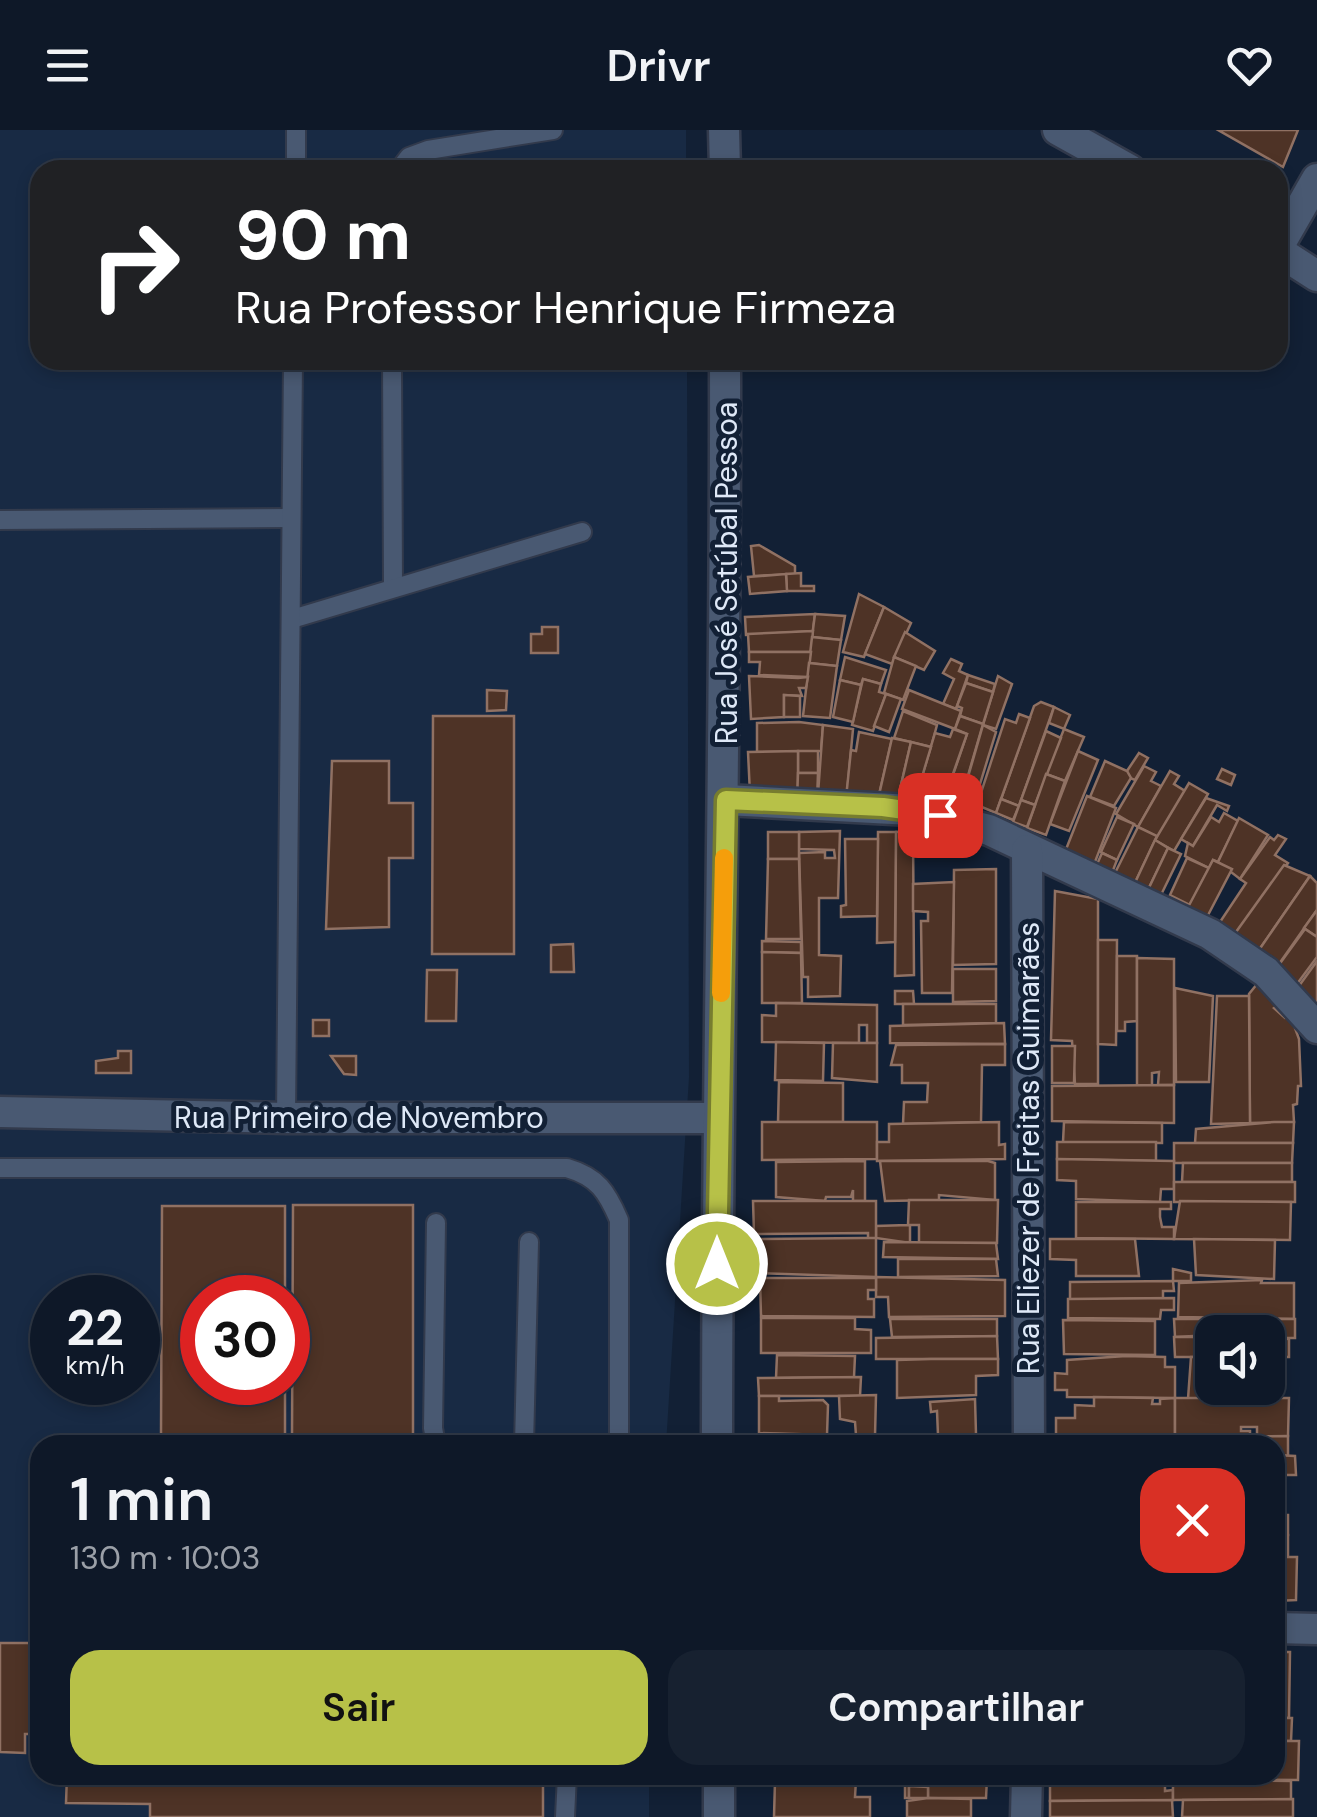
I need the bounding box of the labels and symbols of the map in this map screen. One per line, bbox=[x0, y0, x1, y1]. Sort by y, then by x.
street label: Rua José Setúbal Pessoa bbox=[707, 402, 746, 744]
pin bbox=[898, 773, 983, 858]
street label: Rua Eliezer de Freitas Guimarães bbox=[1009, 922, 1048, 1374]
street label: Rua Primeiro de Novembro bbox=[174, 1098, 544, 1137]
position arrow bbox=[665, 1212, 769, 1316]
speed limit sign: 30 bbox=[180, 1275, 310, 1405]

